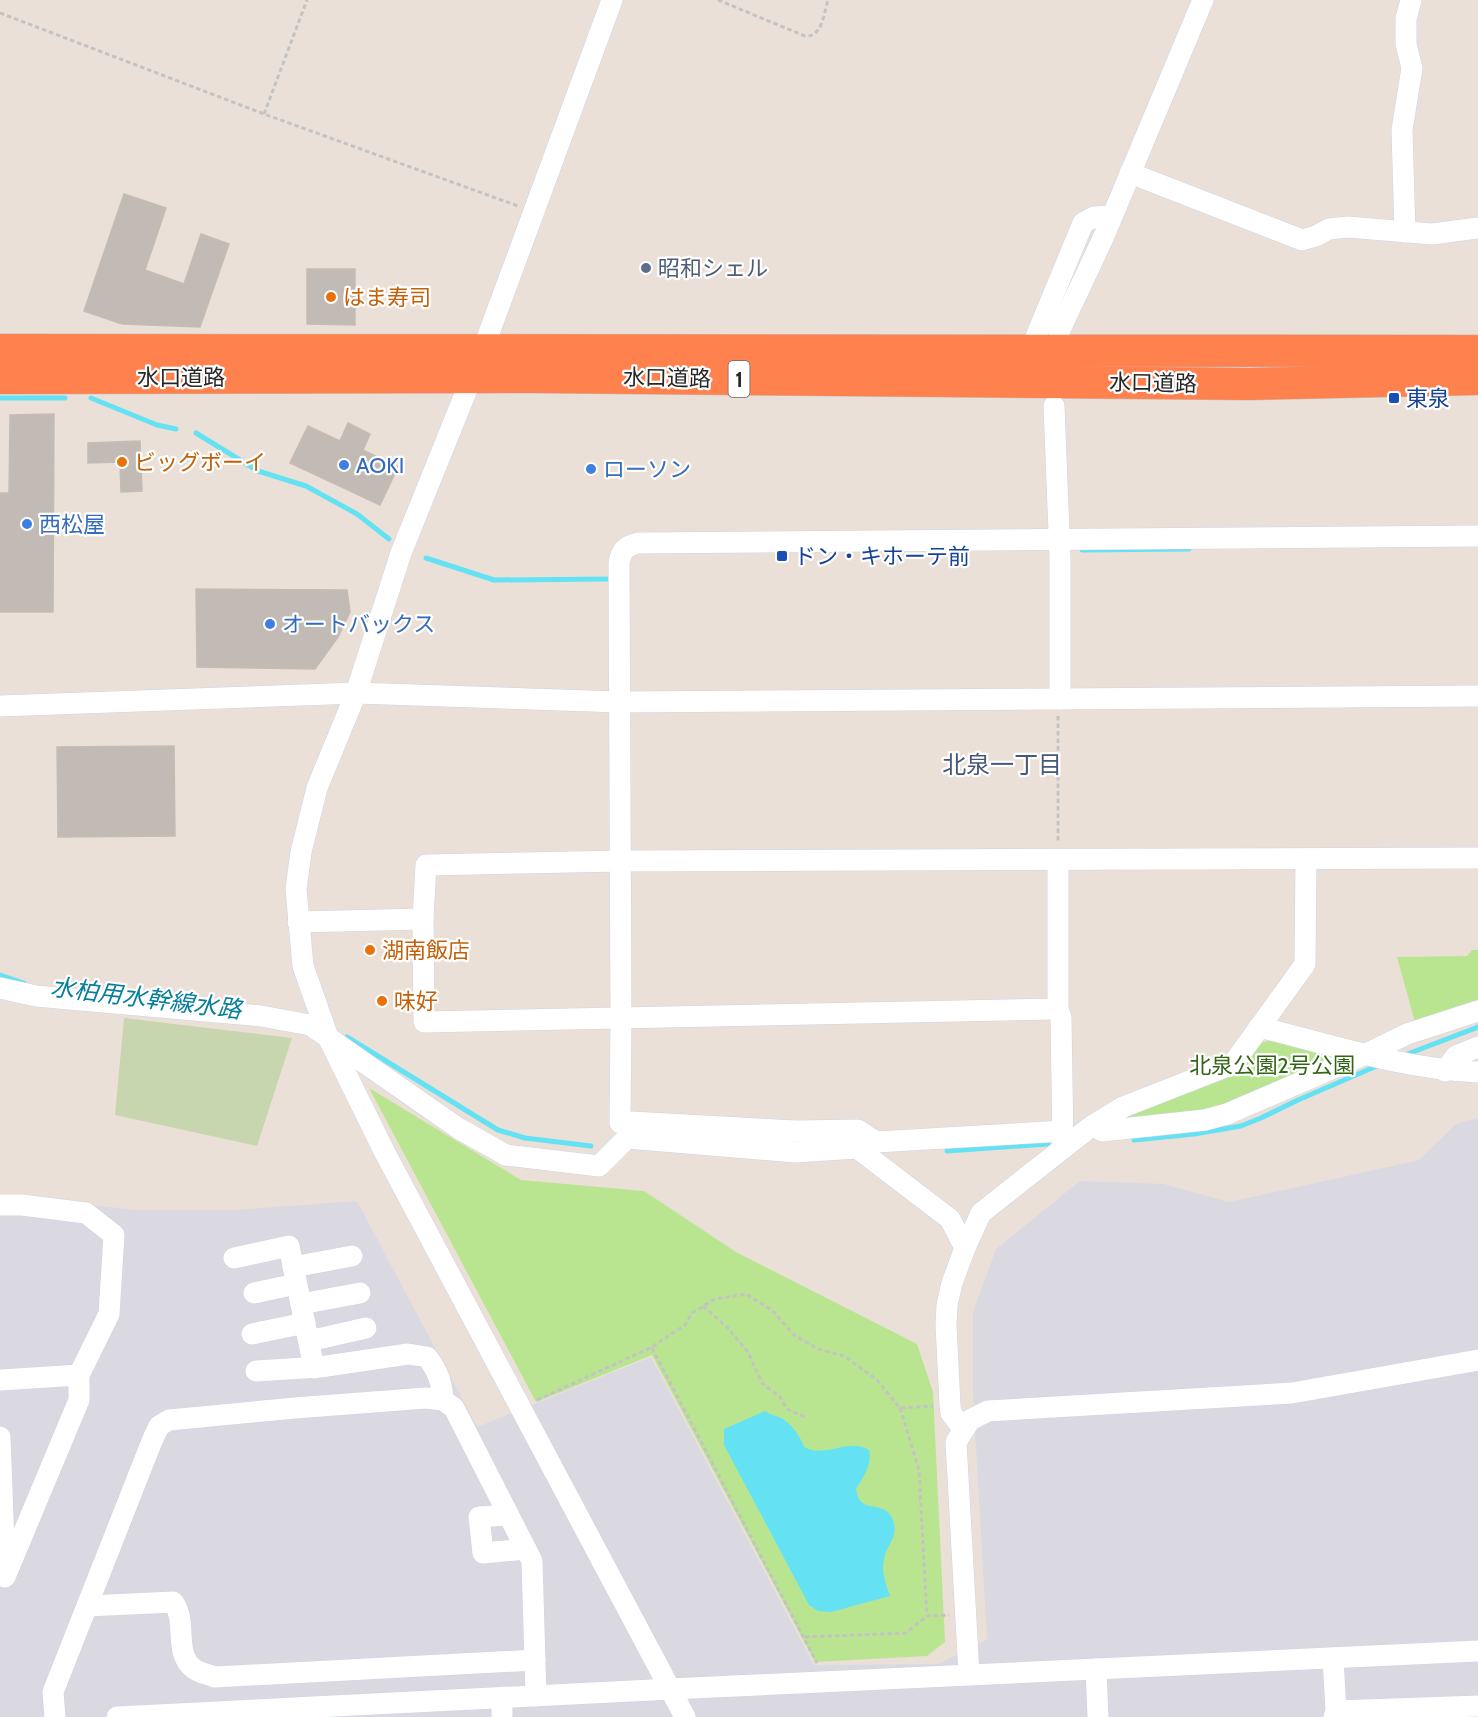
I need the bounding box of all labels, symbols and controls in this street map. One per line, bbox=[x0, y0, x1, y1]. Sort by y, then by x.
place label: 昭和シェル bbox=[658, 255, 768, 282]
marker: 昭和シェル bbox=[639, 261, 653, 275]
place label: はま寿司 bbox=[343, 284, 431, 311]
marker: はま寿司 bbox=[324, 290, 338, 304]
road number: 1 bbox=[728, 361, 750, 397]
street label: 水口道路 bbox=[137, 364, 225, 391]
street label: 水口道路 bbox=[623, 364, 711, 392]
street label: 水口道路 bbox=[1109, 369, 1197, 397]
place label: 東泉 bbox=[1406, 385, 1450, 412]
marker: 東泉 bbox=[1387, 391, 1401, 405]
place label: ビッグボーイ bbox=[134, 449, 266, 476]
place label: AOKI bbox=[356, 452, 404, 479]
marker: ビッグボーイ bbox=[115, 455, 129, 469]
place label: ローソン bbox=[603, 456, 691, 483]
marker: AOKI bbox=[337, 458, 351, 472]
marker: ローソン bbox=[584, 462, 598, 476]
place label: 西松屋 bbox=[39, 511, 105, 538]
marker: 西松屋 bbox=[20, 517, 34, 531]
place label: ドン・キホーテ前 bbox=[794, 543, 970, 570]
marker: ドン・キホーテ前 bbox=[775, 549, 789, 563]
place label: オートバックス bbox=[282, 611, 435, 638]
marker: オートバックス bbox=[263, 617, 277, 631]
district label: 北泉一丁目 bbox=[942, 750, 1062, 779]
place label: 湖南飯店 bbox=[382, 937, 470, 964]
marker: 湖南飯店 bbox=[363, 943, 377, 957]
water label: 水柏用水幹線水路 bbox=[49, 972, 245, 1024]
place label: 味好 bbox=[394, 988, 438, 1015]
marker: 味好 bbox=[375, 994, 389, 1008]
park label: 北泉公園2号公園 bbox=[1189, 1052, 1355, 1079]

